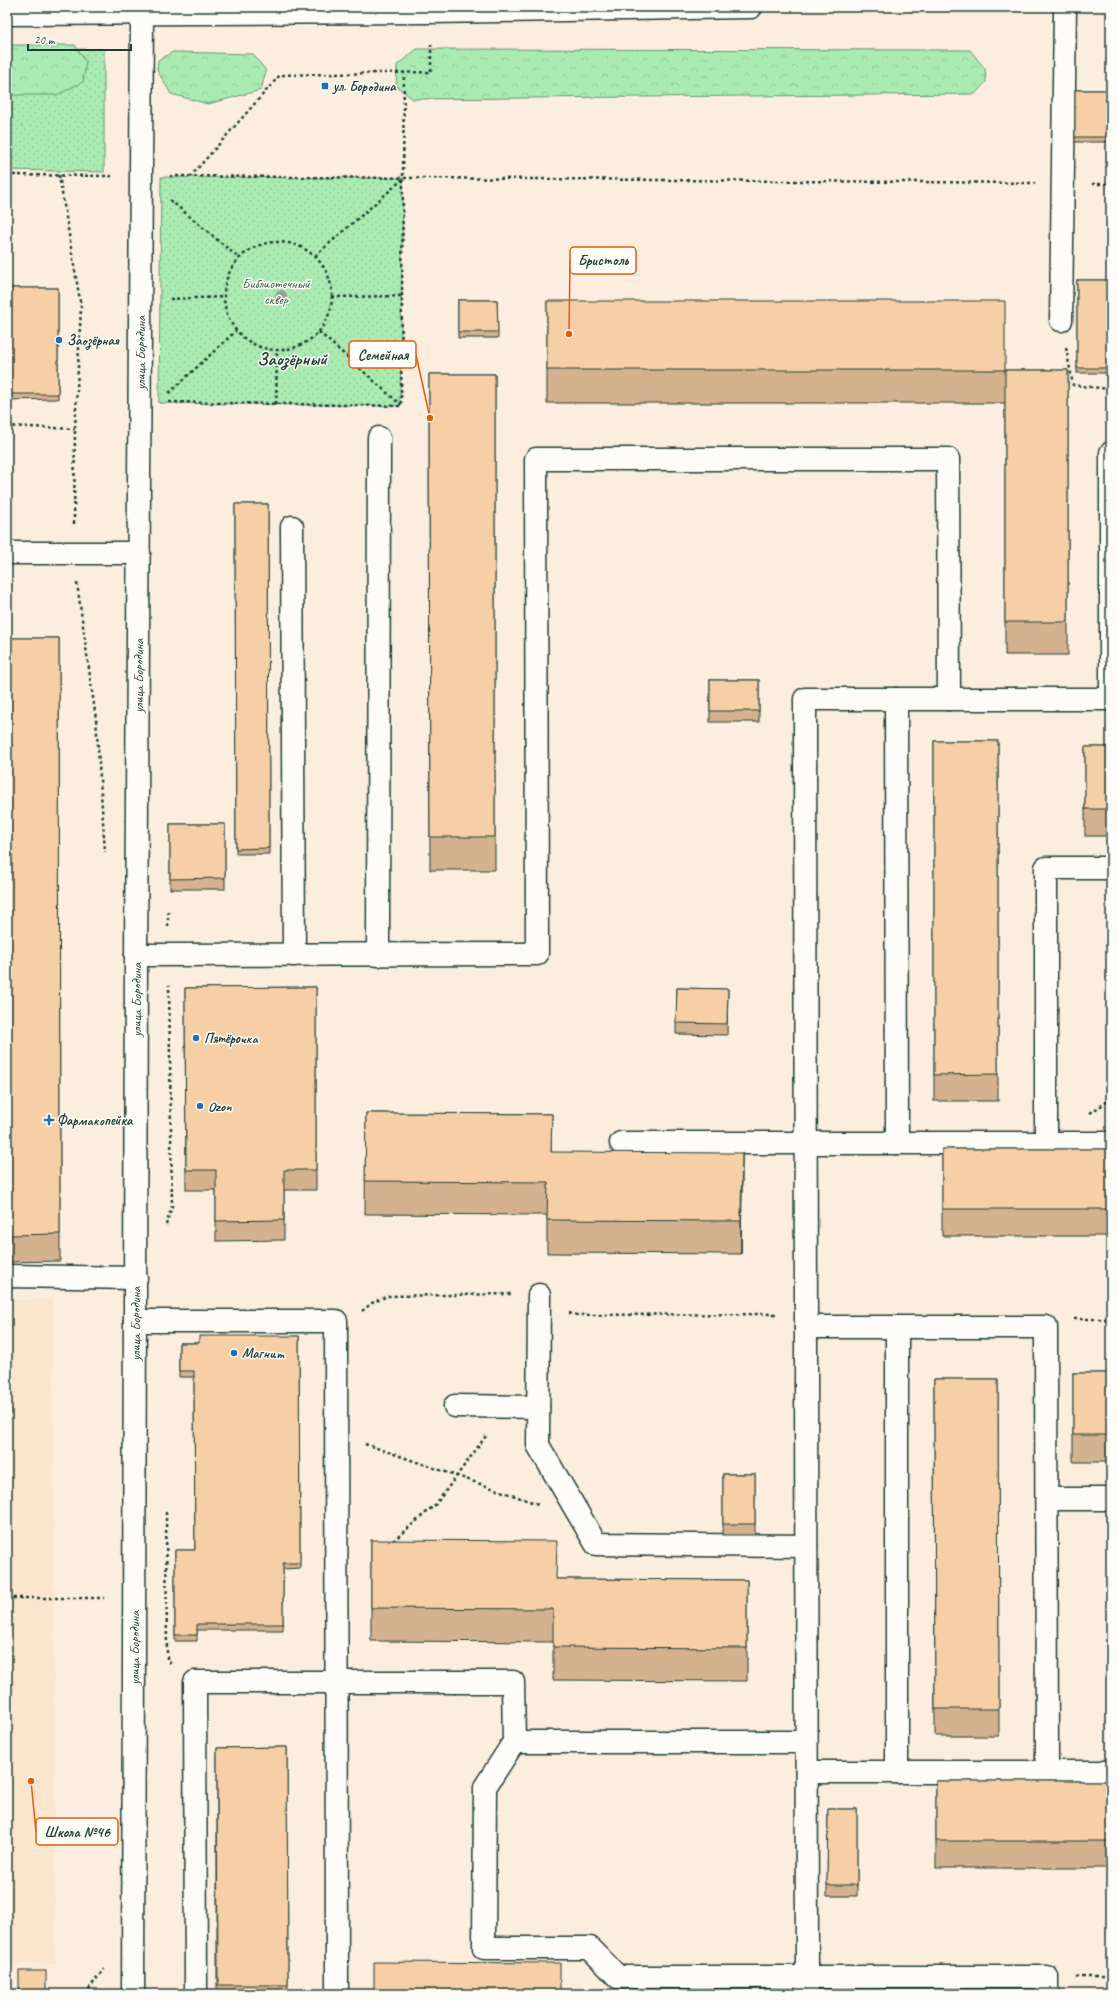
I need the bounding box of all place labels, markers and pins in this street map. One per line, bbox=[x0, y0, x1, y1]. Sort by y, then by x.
place label: ул. Бородина bbox=[331, 78, 397, 95]
marker: ул. Бородина bbox=[320, 81, 330, 91]
callout: Бристоль bbox=[570, 247, 636, 274]
place label: Заозёрная bbox=[67, 332, 120, 350]
marker: Заозёрная bbox=[54, 335, 64, 345]
callout: Семейная bbox=[349, 341, 416, 368]
place label: Пятёрочка bbox=[204, 1030, 258, 1047]
marker: Пятёрочка bbox=[191, 1033, 201, 1043]
place label: Ozon bbox=[208, 1098, 232, 1115]
marker: Ozon bbox=[195, 1101, 205, 1111]
place label: Фармакопейка bbox=[57, 1112, 134, 1129]
marker: Фармакопейка bbox=[44, 1115, 54, 1125]
place label: Магнит bbox=[242, 1345, 285, 1362]
marker: Магнит bbox=[229, 1348, 239, 1358]
callout: Школа №46 bbox=[36, 1818, 118, 1845]

